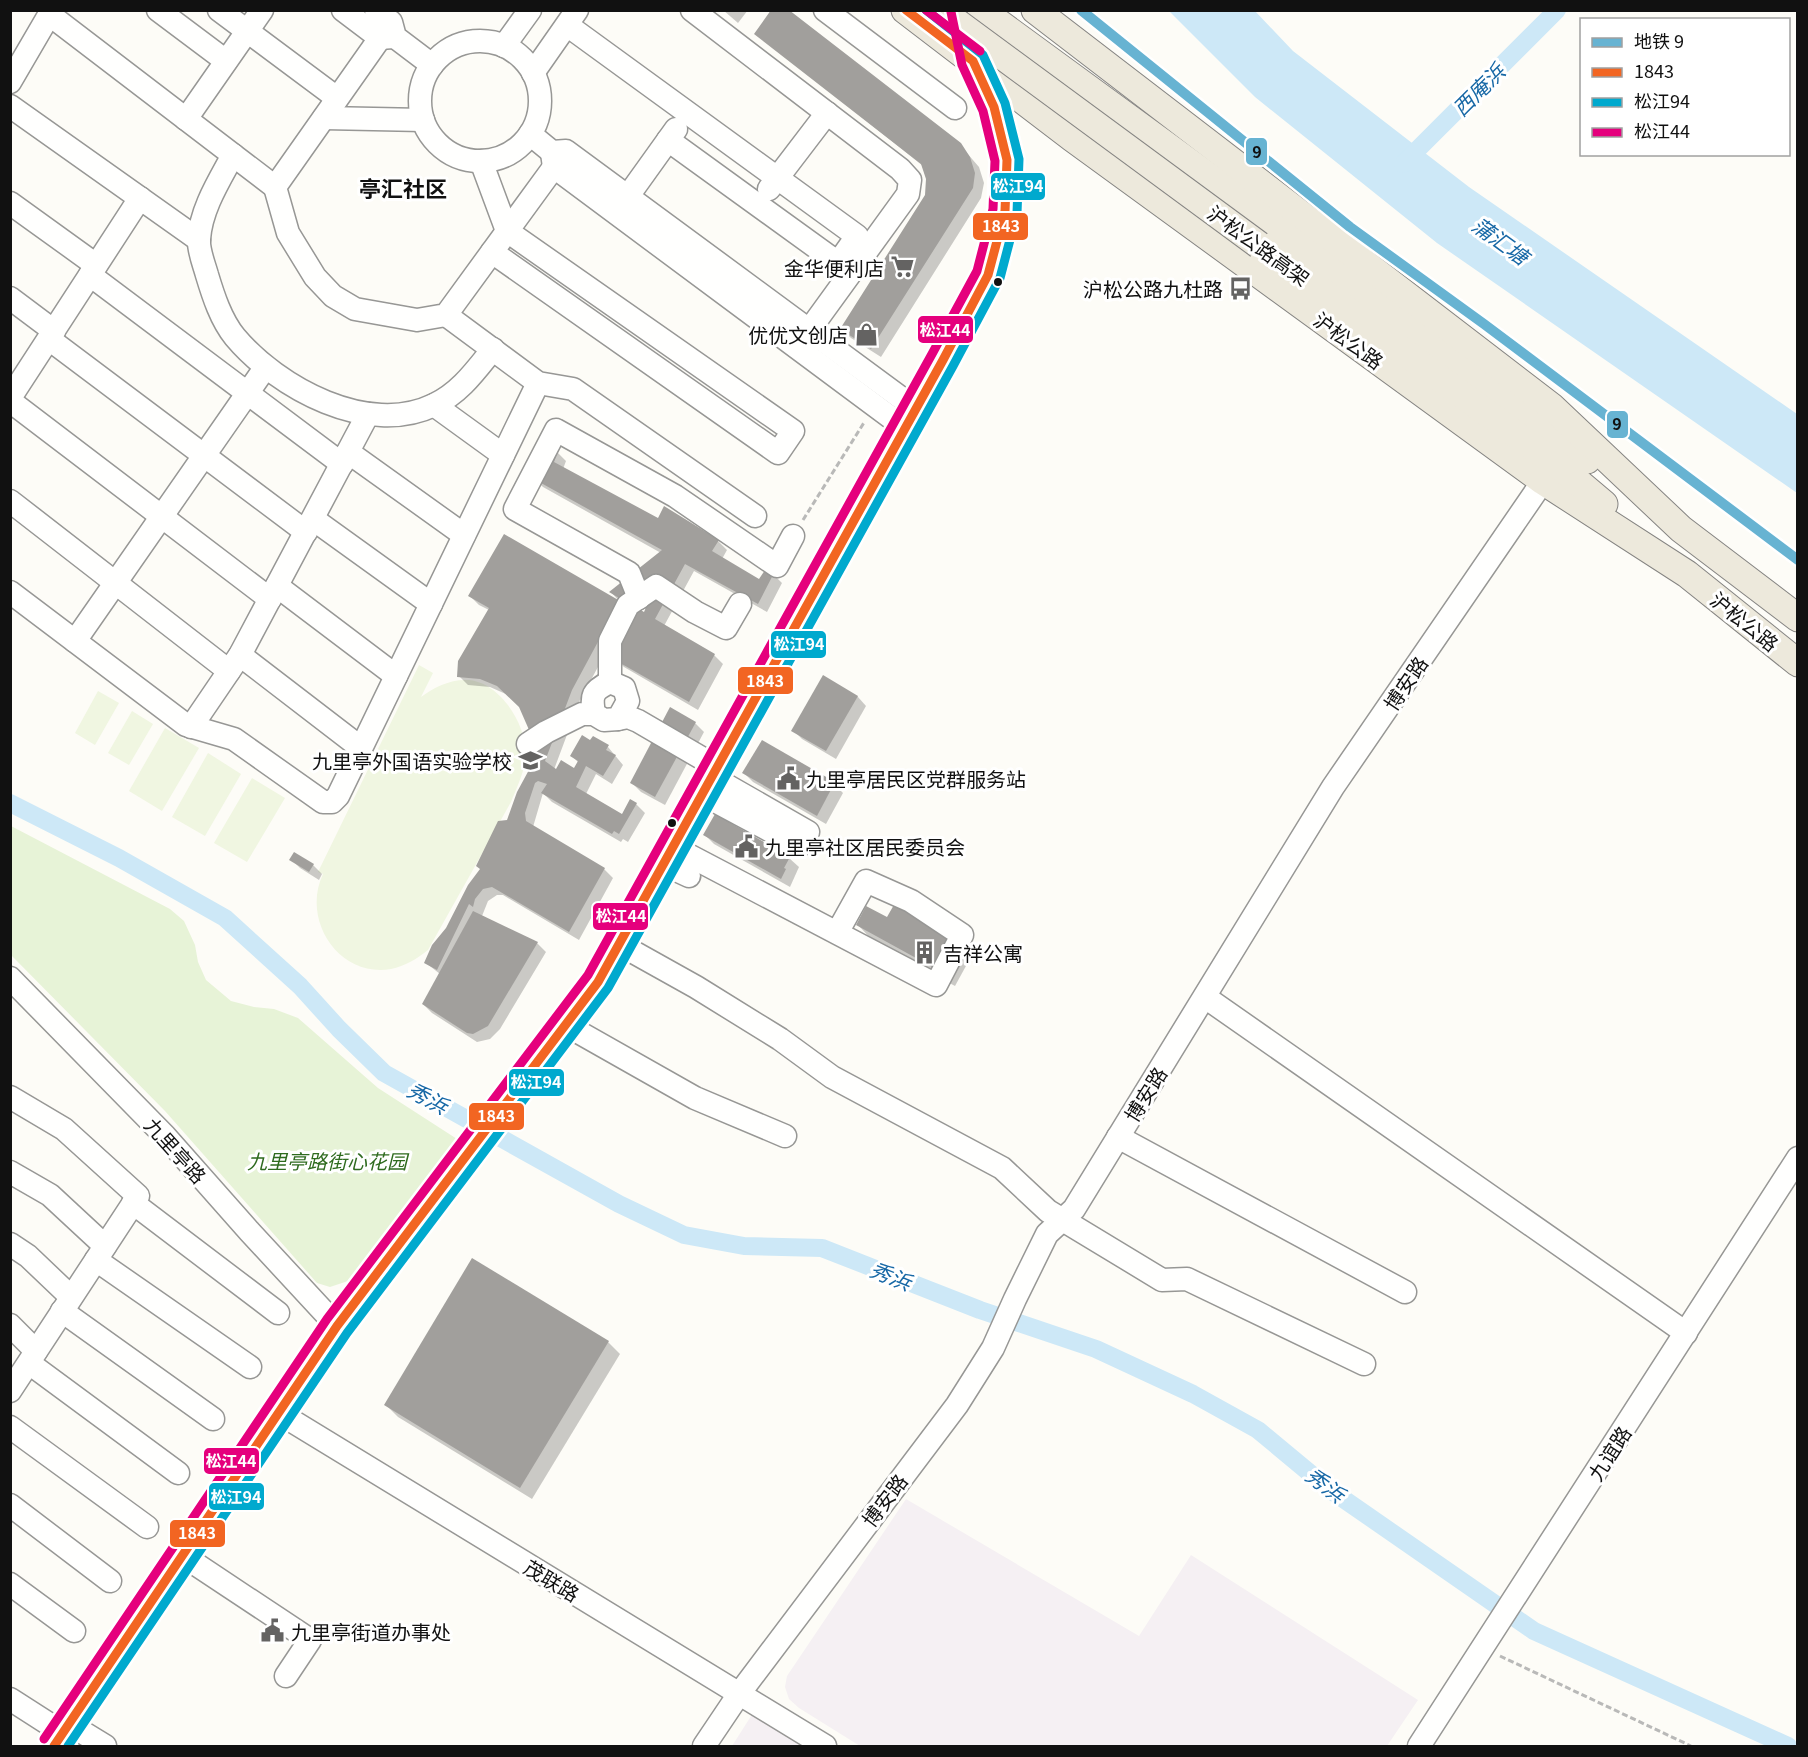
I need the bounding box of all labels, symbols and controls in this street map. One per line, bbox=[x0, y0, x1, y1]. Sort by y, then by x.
legend bbox=[1580, 18, 1790, 156]
text: 地铁 9 bbox=[1634, 27, 1684, 53]
water label: 西庵浜 bbox=[1445, 55, 1512, 122]
text: 1843 bbox=[1634, 57, 1674, 83]
text: 松江94 bbox=[1634, 87, 1690, 113]
text: 松江44 bbox=[1634, 117, 1690, 143]
line badge: 9 bbox=[1245, 137, 1268, 166]
text: 9 bbox=[1252, 139, 1262, 163]
district label: 亭汇社区 bbox=[359, 171, 447, 203]
line badge: 松江94 bbox=[990, 172, 1046, 201]
text: 松江94 bbox=[993, 173, 1043, 197]
street label: 沪松公路高架 bbox=[1202, 198, 1316, 292]
water label: 蒲汇塘 bbox=[1467, 209, 1538, 272]
line badge: 1843 bbox=[972, 212, 1029, 241]
text: 1843 bbox=[982, 213, 1020, 237]
place label: 金华便利店 bbox=[784, 253, 884, 282]
supermarket icon: 金华便利店 bbox=[889, 254, 915, 280]
place label: 沪松公路九杜路 bbox=[1083, 274, 1223, 303]
bus stop icon: 沪松公路九杜路 bbox=[1228, 275, 1254, 301]
unlabelled marker bbox=[992, 276, 1004, 288]
street label: 沪松公路 bbox=[1308, 305, 1390, 375]
line badge: 松江44 bbox=[917, 315, 974, 344]
text: 松江44 bbox=[920, 317, 970, 341]
place label: 优优文创店 bbox=[748, 320, 848, 349]
shop icon: 优优文创店 bbox=[853, 321, 879, 347]
line badge: 9 bbox=[1606, 410, 1629, 439]
text: 9 bbox=[1612, 411, 1622, 435]
street label: 沪松公路 bbox=[1705, 585, 1785, 657]
line badge: 松江94 bbox=[770, 630, 827, 659]
text: 松江94 bbox=[774, 631, 824, 655]
street label: 博安路 bbox=[1376, 650, 1434, 716]
line badge: 1843 bbox=[737, 666, 794, 695]
text: 1843 bbox=[746, 668, 784, 692]
place label: 九里亭外国语实验学校 bbox=[312, 746, 512, 775]
school or university icon: 九里亭外国语实验学校 bbox=[517, 747, 543, 773]
place label: 九里亭居民区党群服务站 bbox=[806, 764, 1026, 793]
public building icon: 九里亭居民区党群服务站 bbox=[775, 765, 801, 791]
unlabelled marker bbox=[666, 817, 678, 829]
place label: 九里亭社区居民委员会 bbox=[765, 832, 965, 861]
public building icon: 九里亭社区居民委员会 bbox=[734, 833, 760, 859]
line badge: 松江44 bbox=[592, 902, 649, 931]
text: 松江44 bbox=[596, 903, 646, 927]
place label: 吉祥公寓 bbox=[943, 938, 1023, 967]
building icon: 吉祥公寓 bbox=[912, 939, 938, 965]
street label: 博安路 bbox=[1117, 1061, 1173, 1127]
line badge: 松江94 bbox=[508, 1068, 565, 1097]
text: 松江94 bbox=[511, 1069, 561, 1093]
water label: 秀浜 bbox=[402, 1074, 455, 1121]
line badge: 1843 bbox=[468, 1102, 525, 1131]
text: 1843 bbox=[477, 1103, 515, 1127]
street label: 九里亭路 bbox=[138, 1111, 214, 1189]
park label: 九里亭路街心花园 bbox=[247, 1146, 410, 1175]
water label: 秀浜 bbox=[866, 1253, 918, 1298]
street label: 九谊路 bbox=[1581, 1420, 1637, 1486]
line badge: 松江44 bbox=[203, 1447, 260, 1475]
text: 松江44 bbox=[206, 1448, 256, 1472]
water label: 秀浜 bbox=[1300, 1459, 1353, 1510]
street label: 博安路 bbox=[854, 1467, 914, 1533]
line badge: 松江94 bbox=[208, 1482, 265, 1511]
text: 松江94 bbox=[211, 1484, 261, 1508]
line badge: 1843 bbox=[169, 1519, 226, 1548]
text: 1843 bbox=[178, 1520, 216, 1544]
street label: 茂联路 bbox=[519, 1552, 585, 1608]
place label: 九里亭街道办事处 bbox=[291, 1617, 451, 1646]
public building icon: 九里亭街道办事处 bbox=[260, 1618, 286, 1644]

